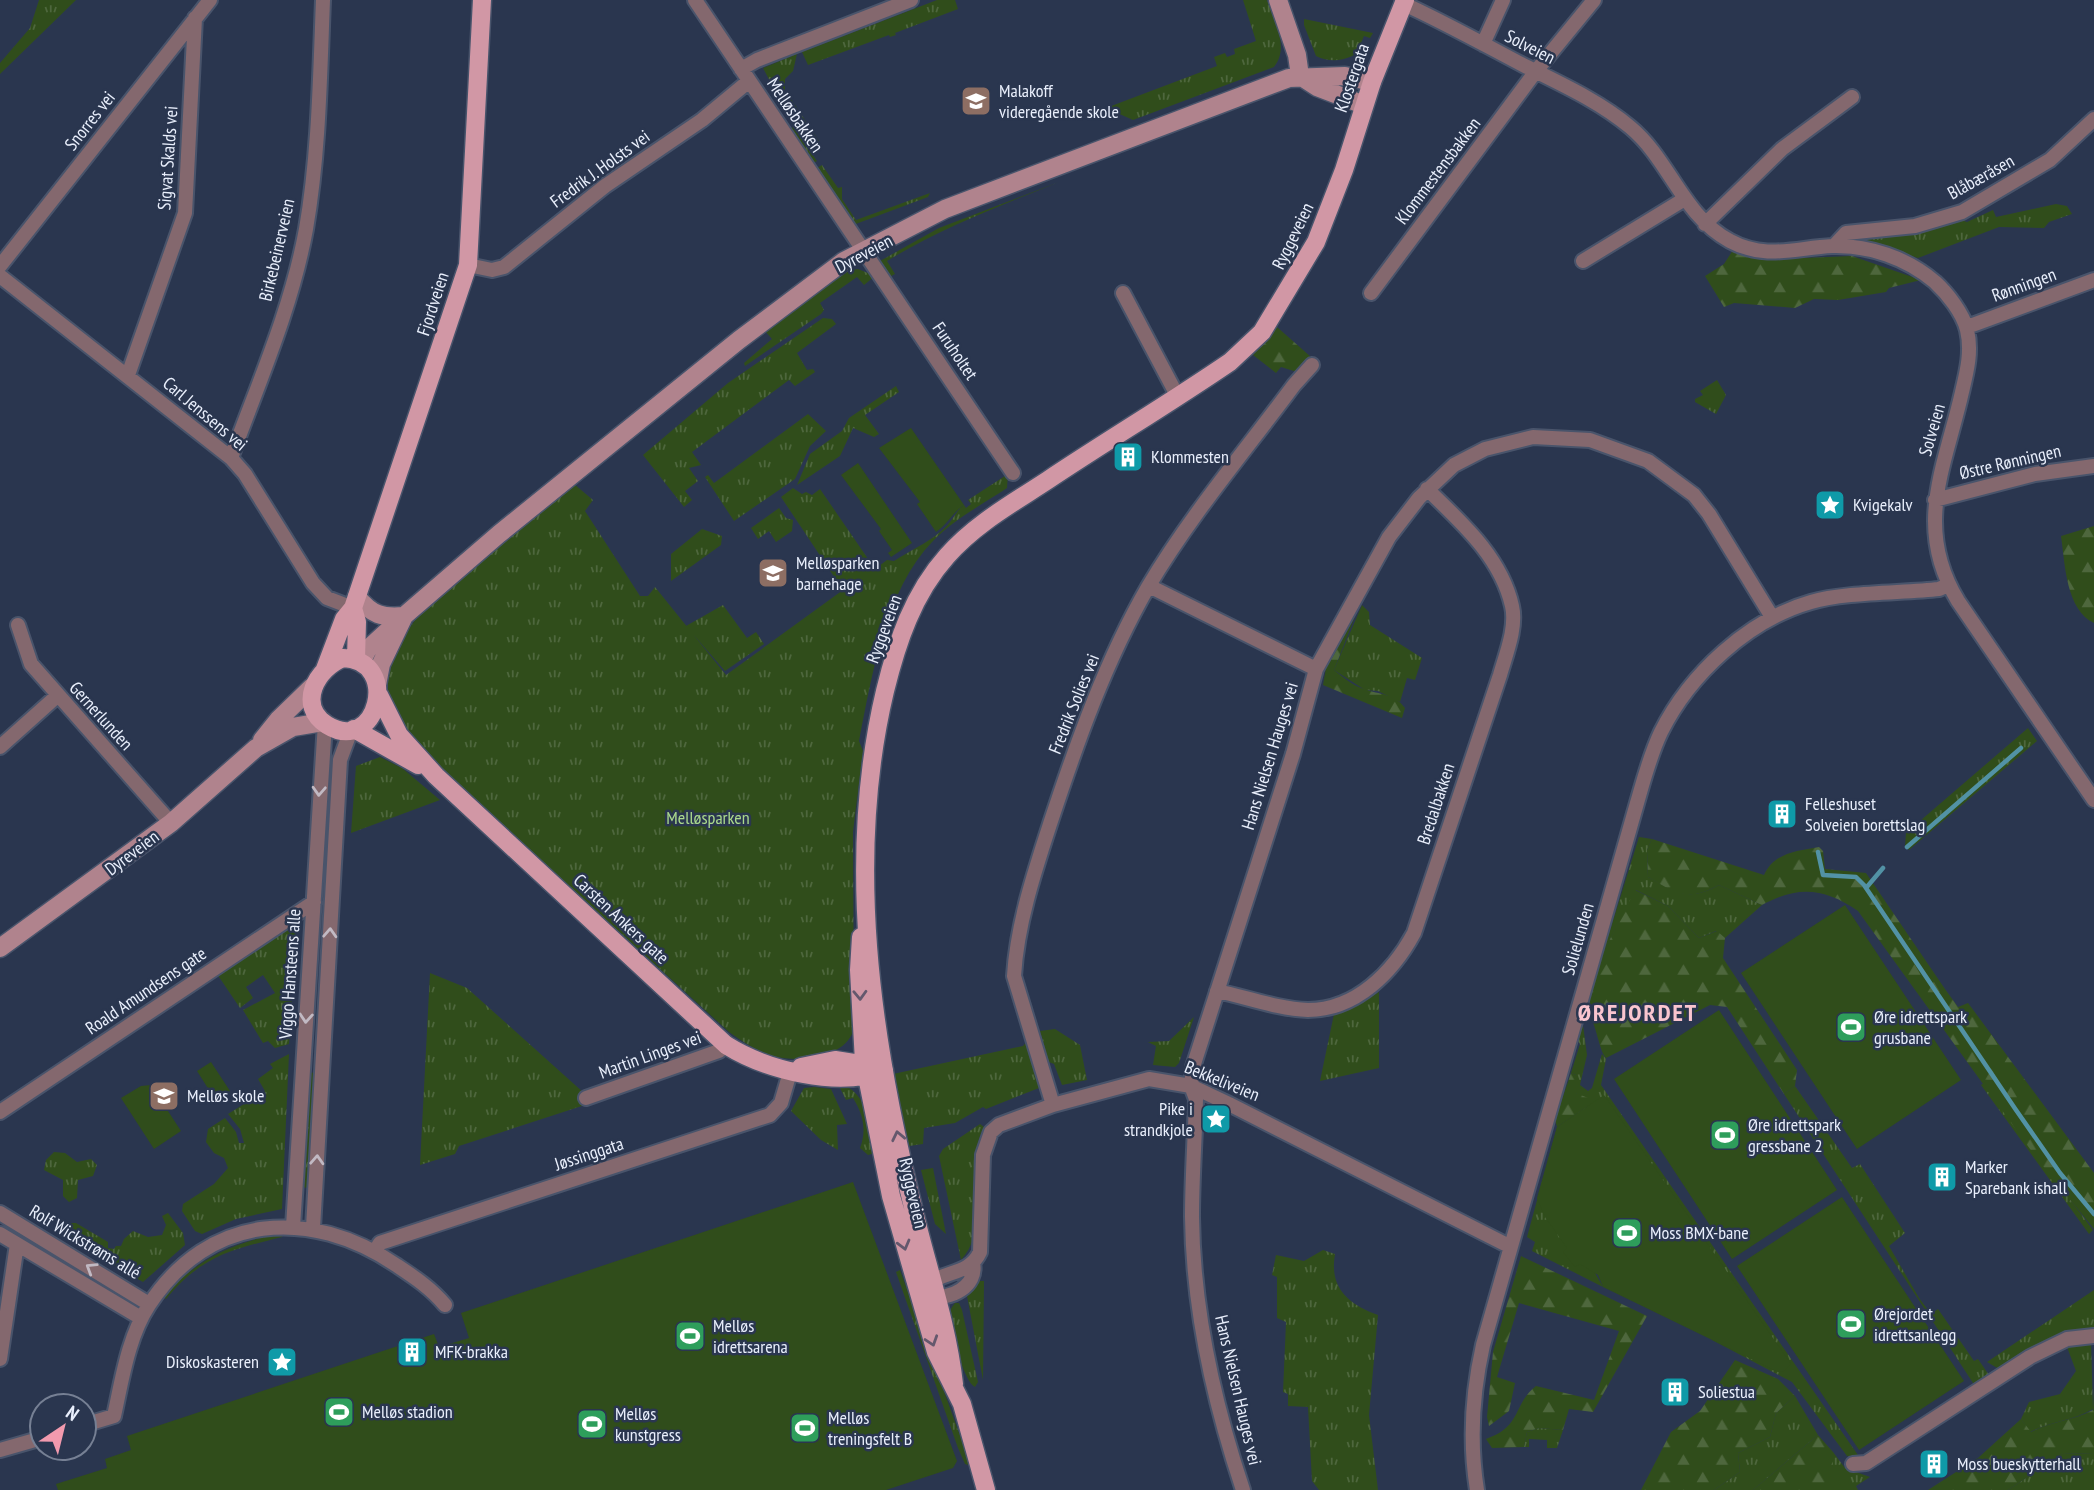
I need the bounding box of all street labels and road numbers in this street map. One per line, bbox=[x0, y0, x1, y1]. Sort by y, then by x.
street label: Solveien bbox=[1501, 24, 1559, 69]
street label: Klostergata bbox=[1329, 40, 1374, 115]
street label: Melløsbakken bbox=[762, 73, 829, 157]
street label: Snorres vei bbox=[59, 86, 120, 155]
street label: Sigvat Skalds vei bbox=[152, 105, 183, 211]
street label: Klommestensbakken bbox=[1390, 113, 1485, 229]
street label: Fredrik J. Holsts vei bbox=[545, 125, 654, 213]
street label: Blåbæråsen bbox=[1943, 149, 2018, 204]
street label: Birkebeinerveien bbox=[254, 196, 299, 303]
street label: Ryggeveien bbox=[1267, 199, 1319, 273]
street label: Dyreveien bbox=[831, 229, 896, 278]
street label: Rønningen bbox=[1989, 262, 2059, 307]
street label: Fjordveien bbox=[411, 269, 454, 339]
street label: Furuholtet bbox=[928, 317, 983, 384]
street label: Carl Jenssens vei bbox=[158, 372, 252, 456]
street label: Solveien bbox=[1913, 401, 1950, 459]
street label: Østre Rønningen bbox=[1957, 439, 2063, 484]
street label: Ryggeveien bbox=[861, 591, 907, 666]
street label: Fredrik Solies vei bbox=[1043, 650, 1104, 757]
street label: Gernerlunden bbox=[65, 677, 138, 755]
street label: Hans Nielsen Hauges vei bbox=[1236, 679, 1303, 832]
street label: Bredalbakken bbox=[1412, 760, 1459, 847]
street label: Dyreveien bbox=[100, 825, 163, 880]
street label: Carsten Ankers gate bbox=[569, 868, 674, 969]
street label: Solielunden bbox=[1556, 900, 1599, 978]
street label: Viggo Hansteens alle bbox=[273, 908, 306, 1041]
street label: Roald Amundsens gate bbox=[81, 942, 210, 1039]
street label: Martin Linges vei bbox=[596, 1025, 704, 1084]
street label: Bekkeliveien bbox=[1181, 1055, 1263, 1106]
street label: Jøssinggata bbox=[551, 1132, 626, 1176]
street label: Ryggeveien bbox=[894, 1156, 933, 1230]
street label: Rolf Wickstrøms allé bbox=[25, 1199, 145, 1284]
street label: Hans Nielsen Hauges vei bbox=[1210, 1313, 1267, 1467]

